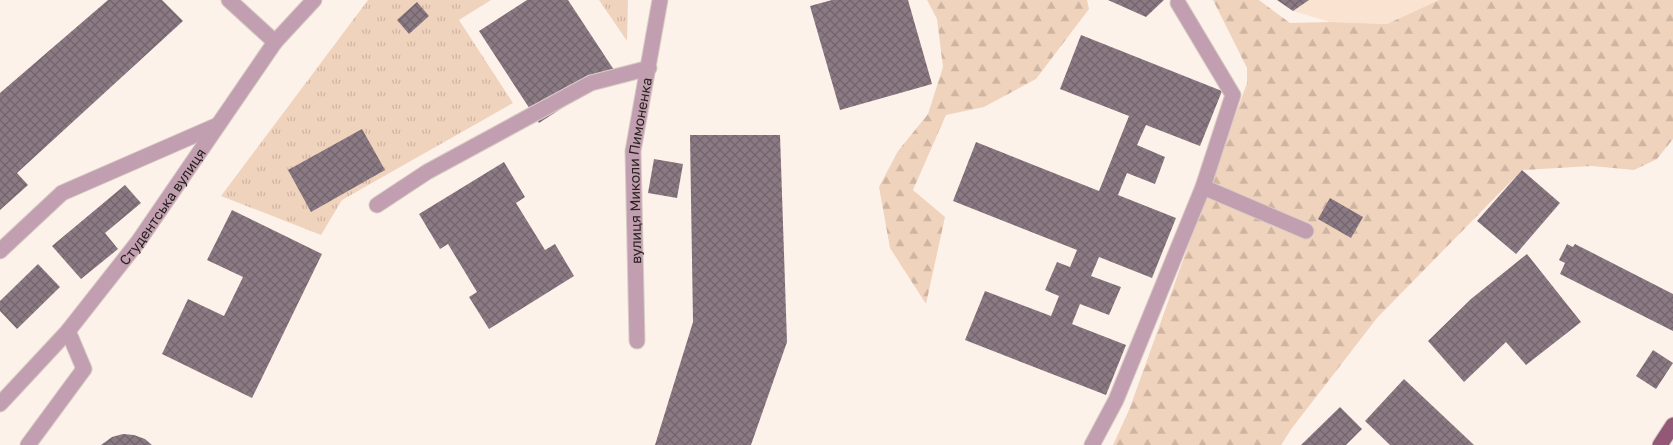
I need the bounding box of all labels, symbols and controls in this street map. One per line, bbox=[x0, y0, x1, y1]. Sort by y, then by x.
street label: вулиця Миколи Пимоненка bbox=[624, 76, 655, 264]
street label: Студентська вулиця bbox=[115, 144, 209, 268]

